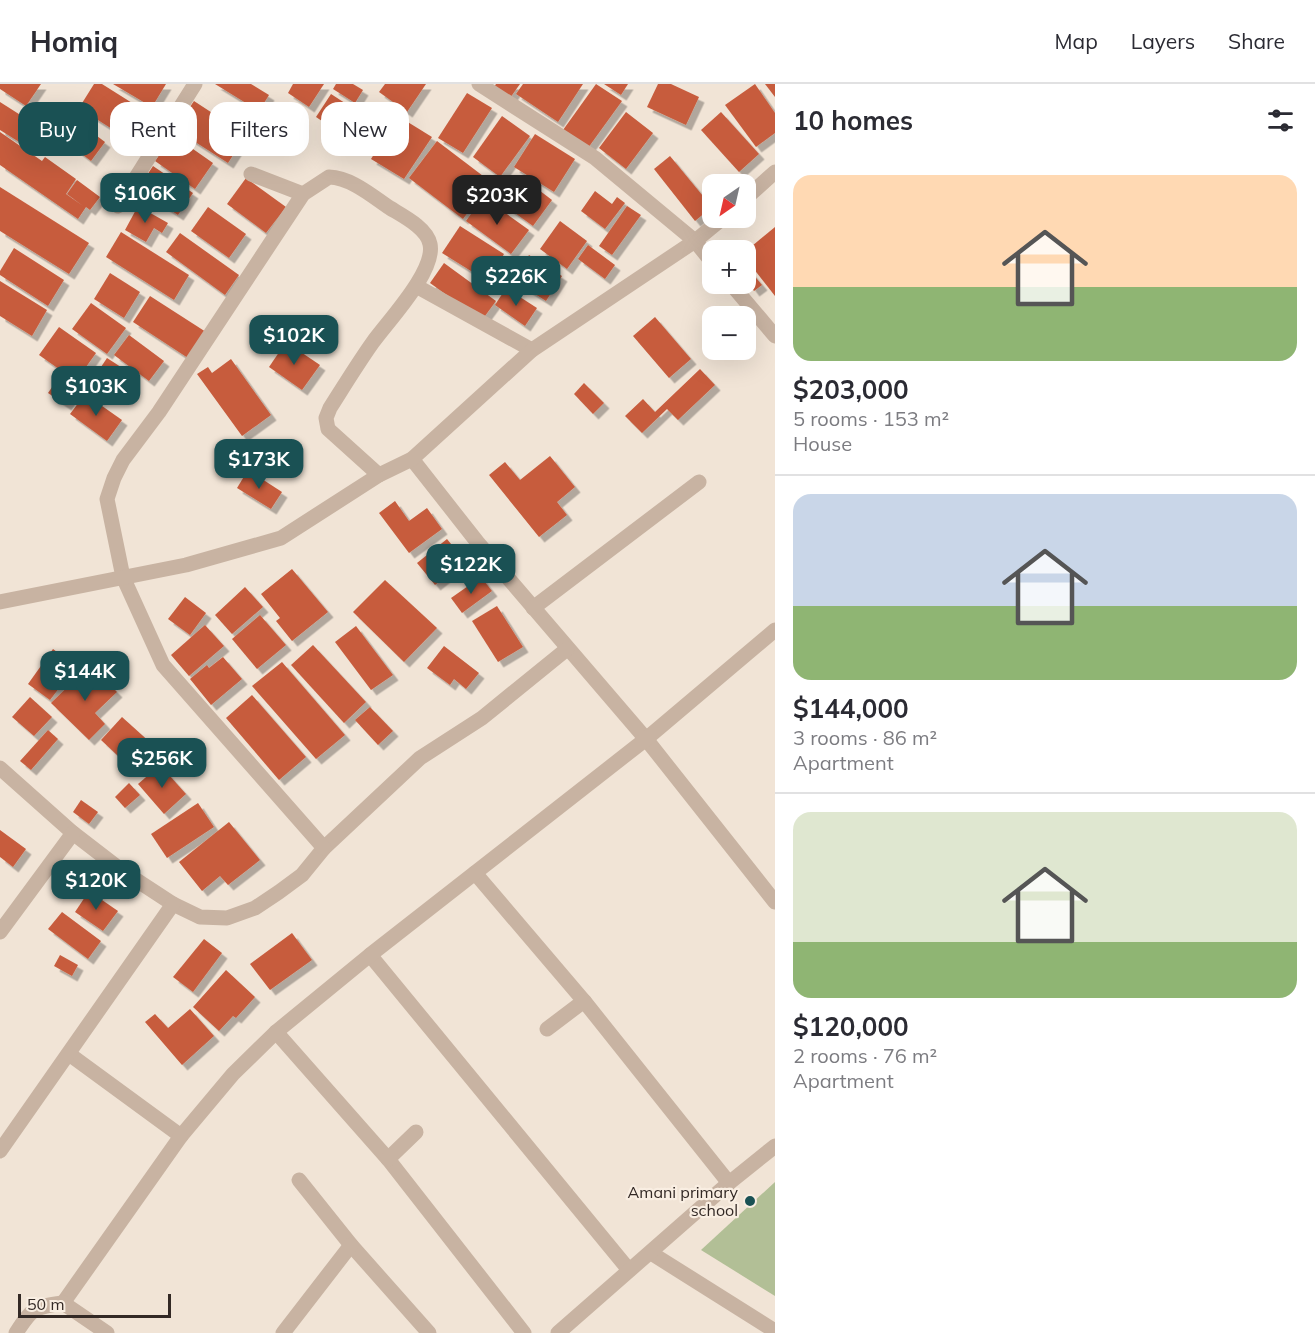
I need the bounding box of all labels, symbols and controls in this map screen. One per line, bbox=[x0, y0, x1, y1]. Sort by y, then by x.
text: Homiq bbox=[30, 24, 118, 59]
text: Map bbox=[1055, 28, 1098, 54]
text: Layers bbox=[1131, 28, 1195, 54]
text: Share bbox=[1228, 28, 1285, 54]
chip: Buy bbox=[18, 102, 98, 156]
chip: Rent bbox=[110, 102, 197, 156]
chip: Filters bbox=[209, 102, 309, 156]
chip: New bbox=[321, 102, 409, 156]
text: 10 homes bbox=[793, 104, 913, 137]
icon: filters bbox=[1264, 104, 1297, 137]
pin: $106K bbox=[103, 173, 187, 224]
north arrow bbox=[702, 174, 756, 228]
map controls bbox=[702, 174, 756, 360]
pin: $203K bbox=[455, 175, 539, 226]
text: $106K bbox=[114, 180, 176, 205]
text: $203K bbox=[466, 182, 528, 207]
icon: home bbox=[991, 214, 1099, 322]
button: + bbox=[702, 240, 756, 294]
pin: $226K bbox=[474, 256, 558, 307]
text: $226K bbox=[485, 263, 547, 288]
button: − bbox=[702, 306, 756, 360]
pin: $102K bbox=[252, 315, 336, 366]
text: $102K bbox=[263, 322, 325, 347]
pin: $103K bbox=[54, 366, 138, 417]
text: $103K bbox=[65, 373, 127, 398]
text: $203,000 bbox=[793, 373, 909, 406]
text: 5 rooms · 153 m² bbox=[793, 406, 949, 431]
text: House bbox=[793, 431, 852, 456]
pin: $173K bbox=[217, 439, 301, 490]
text: $173K bbox=[228, 446, 290, 471]
icon: home bbox=[991, 533, 1099, 641]
pin: $122K bbox=[429, 544, 513, 595]
text: $122K bbox=[440, 551, 502, 576]
pin: $144K bbox=[43, 651, 127, 702]
text: $144K bbox=[54, 658, 116, 683]
text: $144,000 bbox=[793, 692, 909, 725]
text: 3 rooms · 86 m² bbox=[793, 725, 937, 750]
pin: $256K bbox=[120, 738, 204, 789]
text: $256K bbox=[131, 745, 193, 770]
text: Apartment bbox=[793, 750, 894, 775]
icon: home bbox=[991, 851, 1099, 959]
pin: $120K bbox=[54, 860, 138, 911]
text: $120K bbox=[65, 867, 127, 892]
text: $120,000 bbox=[793, 1010, 909, 1043]
text: 2 rooms · 76 m² bbox=[793, 1043, 937, 1068]
text: Apartment bbox=[793, 1068, 894, 1093]
place label: Amani primary school bbox=[628, 1182, 738, 1220]
marker: Amani primary school bbox=[743, 1194, 757, 1208]
scale bar bbox=[18, 1291, 171, 1318]
text: 50 m bbox=[27, 1294, 64, 1314]

